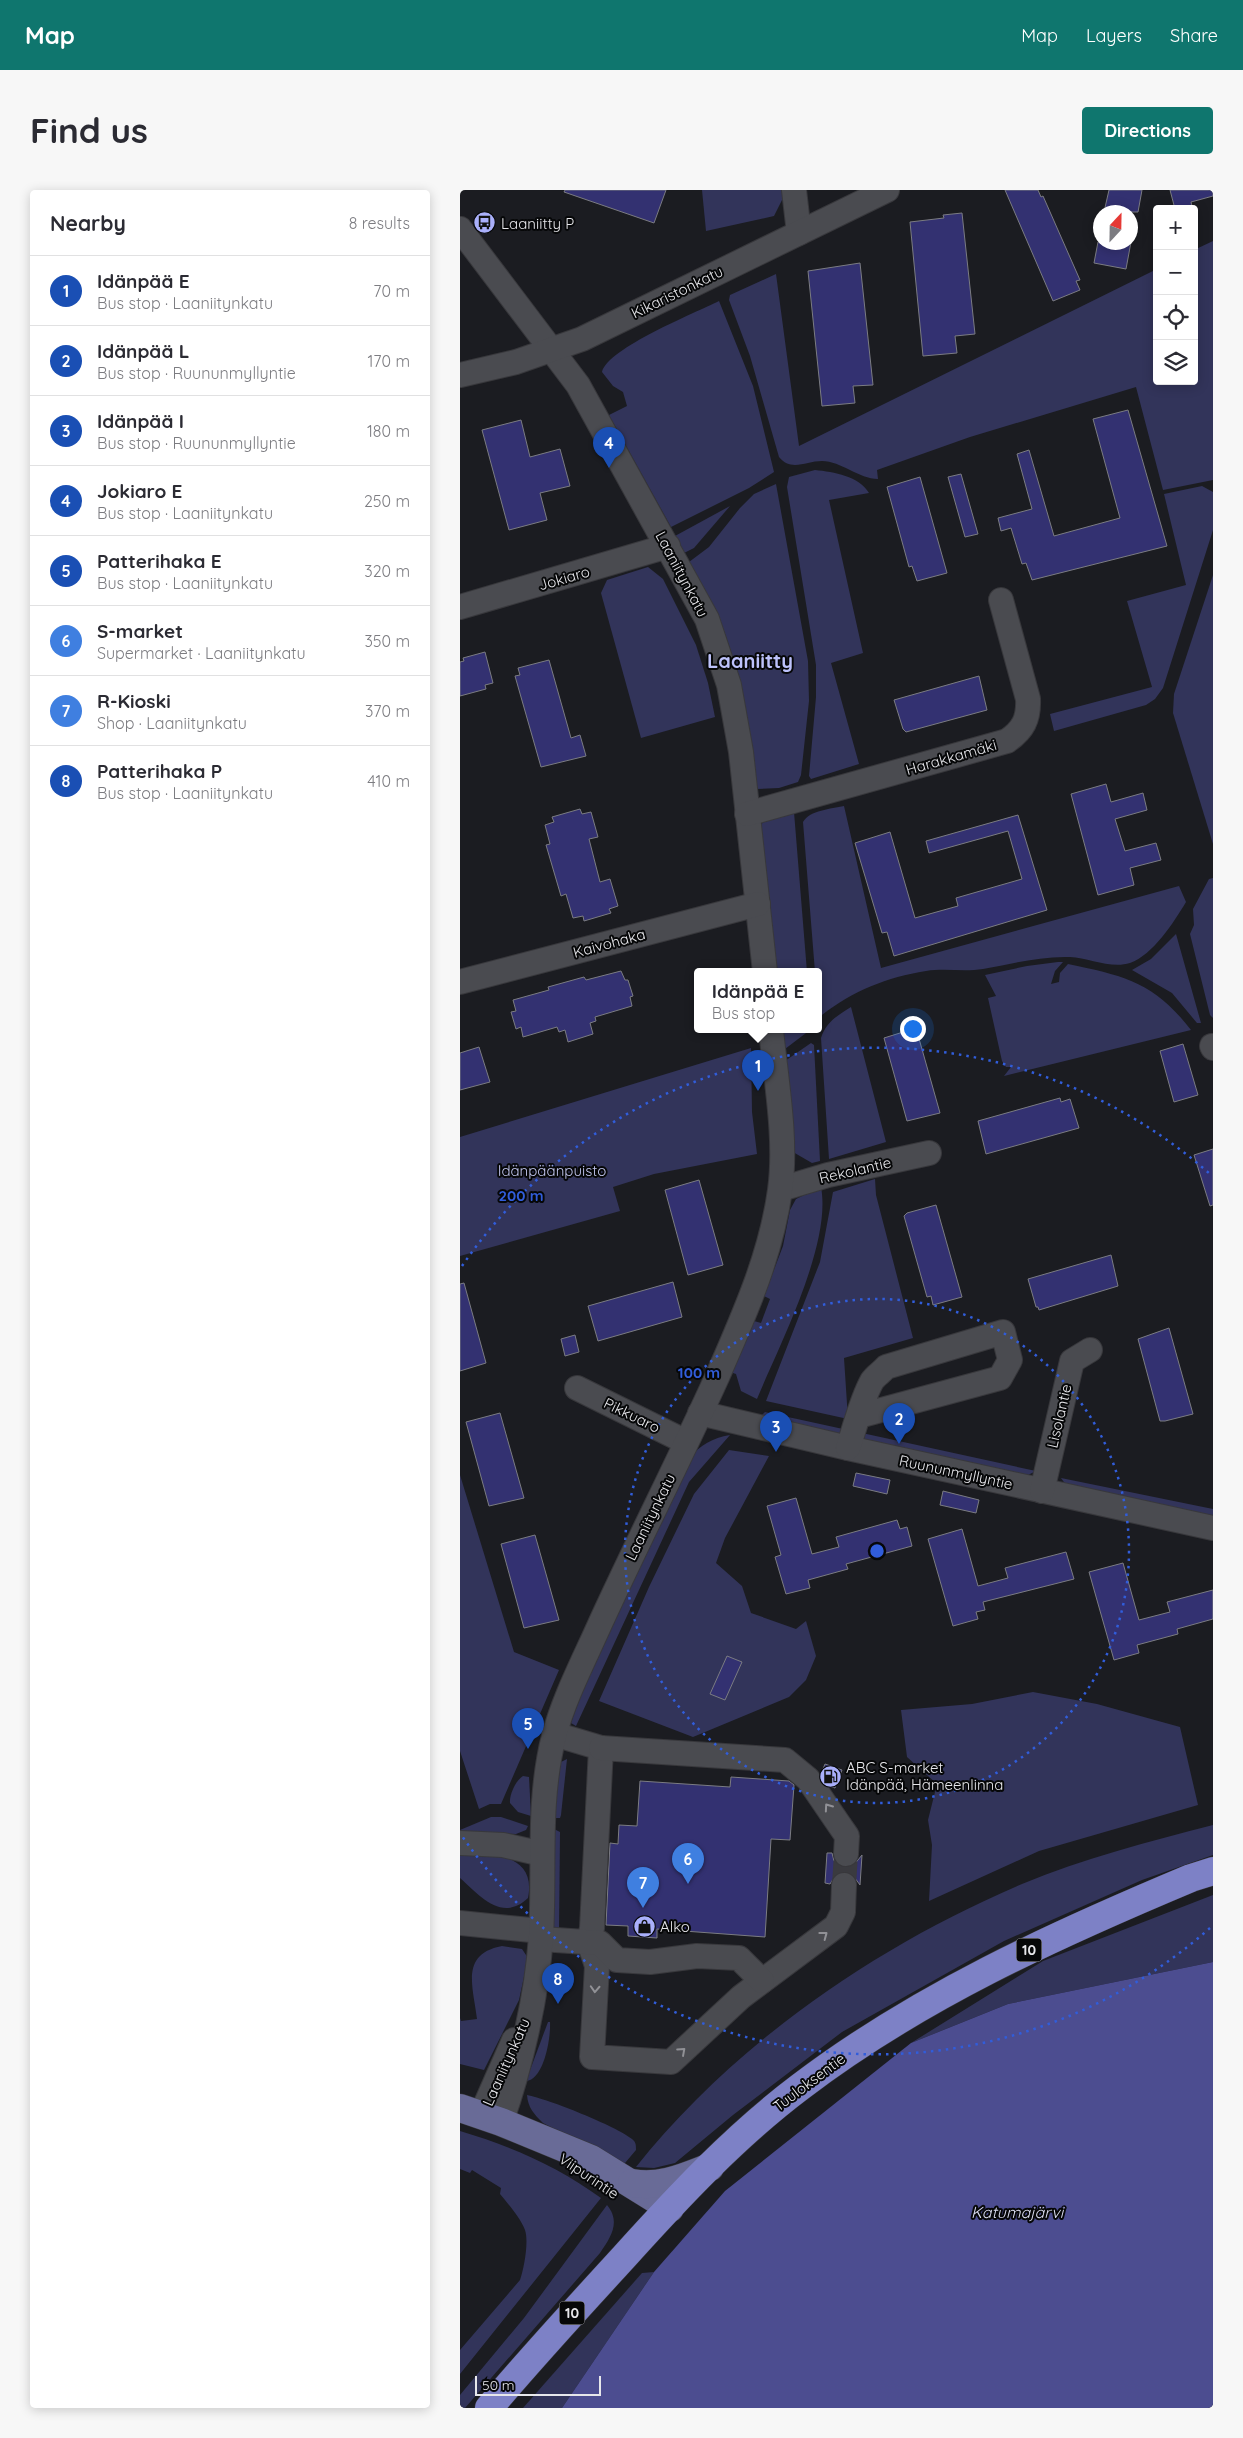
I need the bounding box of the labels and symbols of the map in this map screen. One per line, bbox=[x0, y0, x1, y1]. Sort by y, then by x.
north arrow bbox=[1093, 205, 1138, 250]
bus stop icon: Laaniitty P bbox=[473, 211, 497, 235]
place label: Laaniitty P bbox=[501, 214, 574, 233]
street label: Kikaristonkatu bbox=[628, 262, 726, 322]
pin: 4 bbox=[593, 427, 625, 468]
street label: Laaniitynkatu bbox=[651, 528, 713, 620]
street label: Jokiaro bbox=[536, 562, 592, 594]
district label: Laaniitty bbox=[707, 648, 793, 673]
street label: Harakkamäki bbox=[903, 735, 999, 779]
street label: Kaivohaka bbox=[571, 924, 647, 962]
your location bbox=[900, 1016, 926, 1042]
pin: 1 bbox=[742, 1050, 774, 1091]
street label: Rekolantie bbox=[817, 1153, 893, 1187]
park label: Idänpäänpuisto bbox=[498, 1161, 606, 1180]
text: 200 m bbox=[499, 1186, 544, 1205]
text: 100 m bbox=[678, 1363, 720, 1382]
street label: Lisolantie bbox=[1042, 1382, 1076, 1450]
street label: Pikkuaro bbox=[601, 1393, 663, 1437]
pin: 2 bbox=[883, 1403, 915, 1444]
pin: 3 bbox=[760, 1411, 792, 1452]
street label: Ruununmyllyntie bbox=[897, 1451, 1015, 1493]
street label: Laaniitynkatu bbox=[621, 1470, 679, 1564]
centre of rings bbox=[868, 1542, 886, 1560]
pin: 5 bbox=[512, 1708, 544, 1749]
place label: ABC S-market Idänpää, Hämeenlinna bbox=[846, 1758, 1003, 1794]
fuel station icon: ABC S-market Idänpää, Hämeenlinna bbox=[818, 1764, 842, 1788]
one-way arrow bbox=[825, 1804, 834, 1813]
pin: 6 bbox=[672, 1843, 704, 1884]
pin: 7 bbox=[627, 1867, 659, 1908]
shop icon: Alko bbox=[632, 1914, 656, 1938]
place label: Alko bbox=[660, 1917, 690, 1936]
one-way arrow bbox=[818, 1932, 828, 1941]
road number: 10 bbox=[1016, 1938, 1042, 1962]
pin: 8 bbox=[542, 1963, 574, 2004]
one-way arrow bbox=[590, 1986, 601, 1994]
street label: Laaniitynkatu bbox=[478, 2015, 534, 2109]
one-way arrow bbox=[677, 2048, 686, 2057]
street label: Tuuloksentie bbox=[769, 2049, 849, 2115]
street label: Viipurintie bbox=[555, 2149, 623, 2203]
water label: Katumajärvi bbox=[971, 2202, 1065, 2222]
road number: 10 bbox=[560, 2302, 584, 2324]
scale bar bbox=[475, 2373, 601, 2396]

